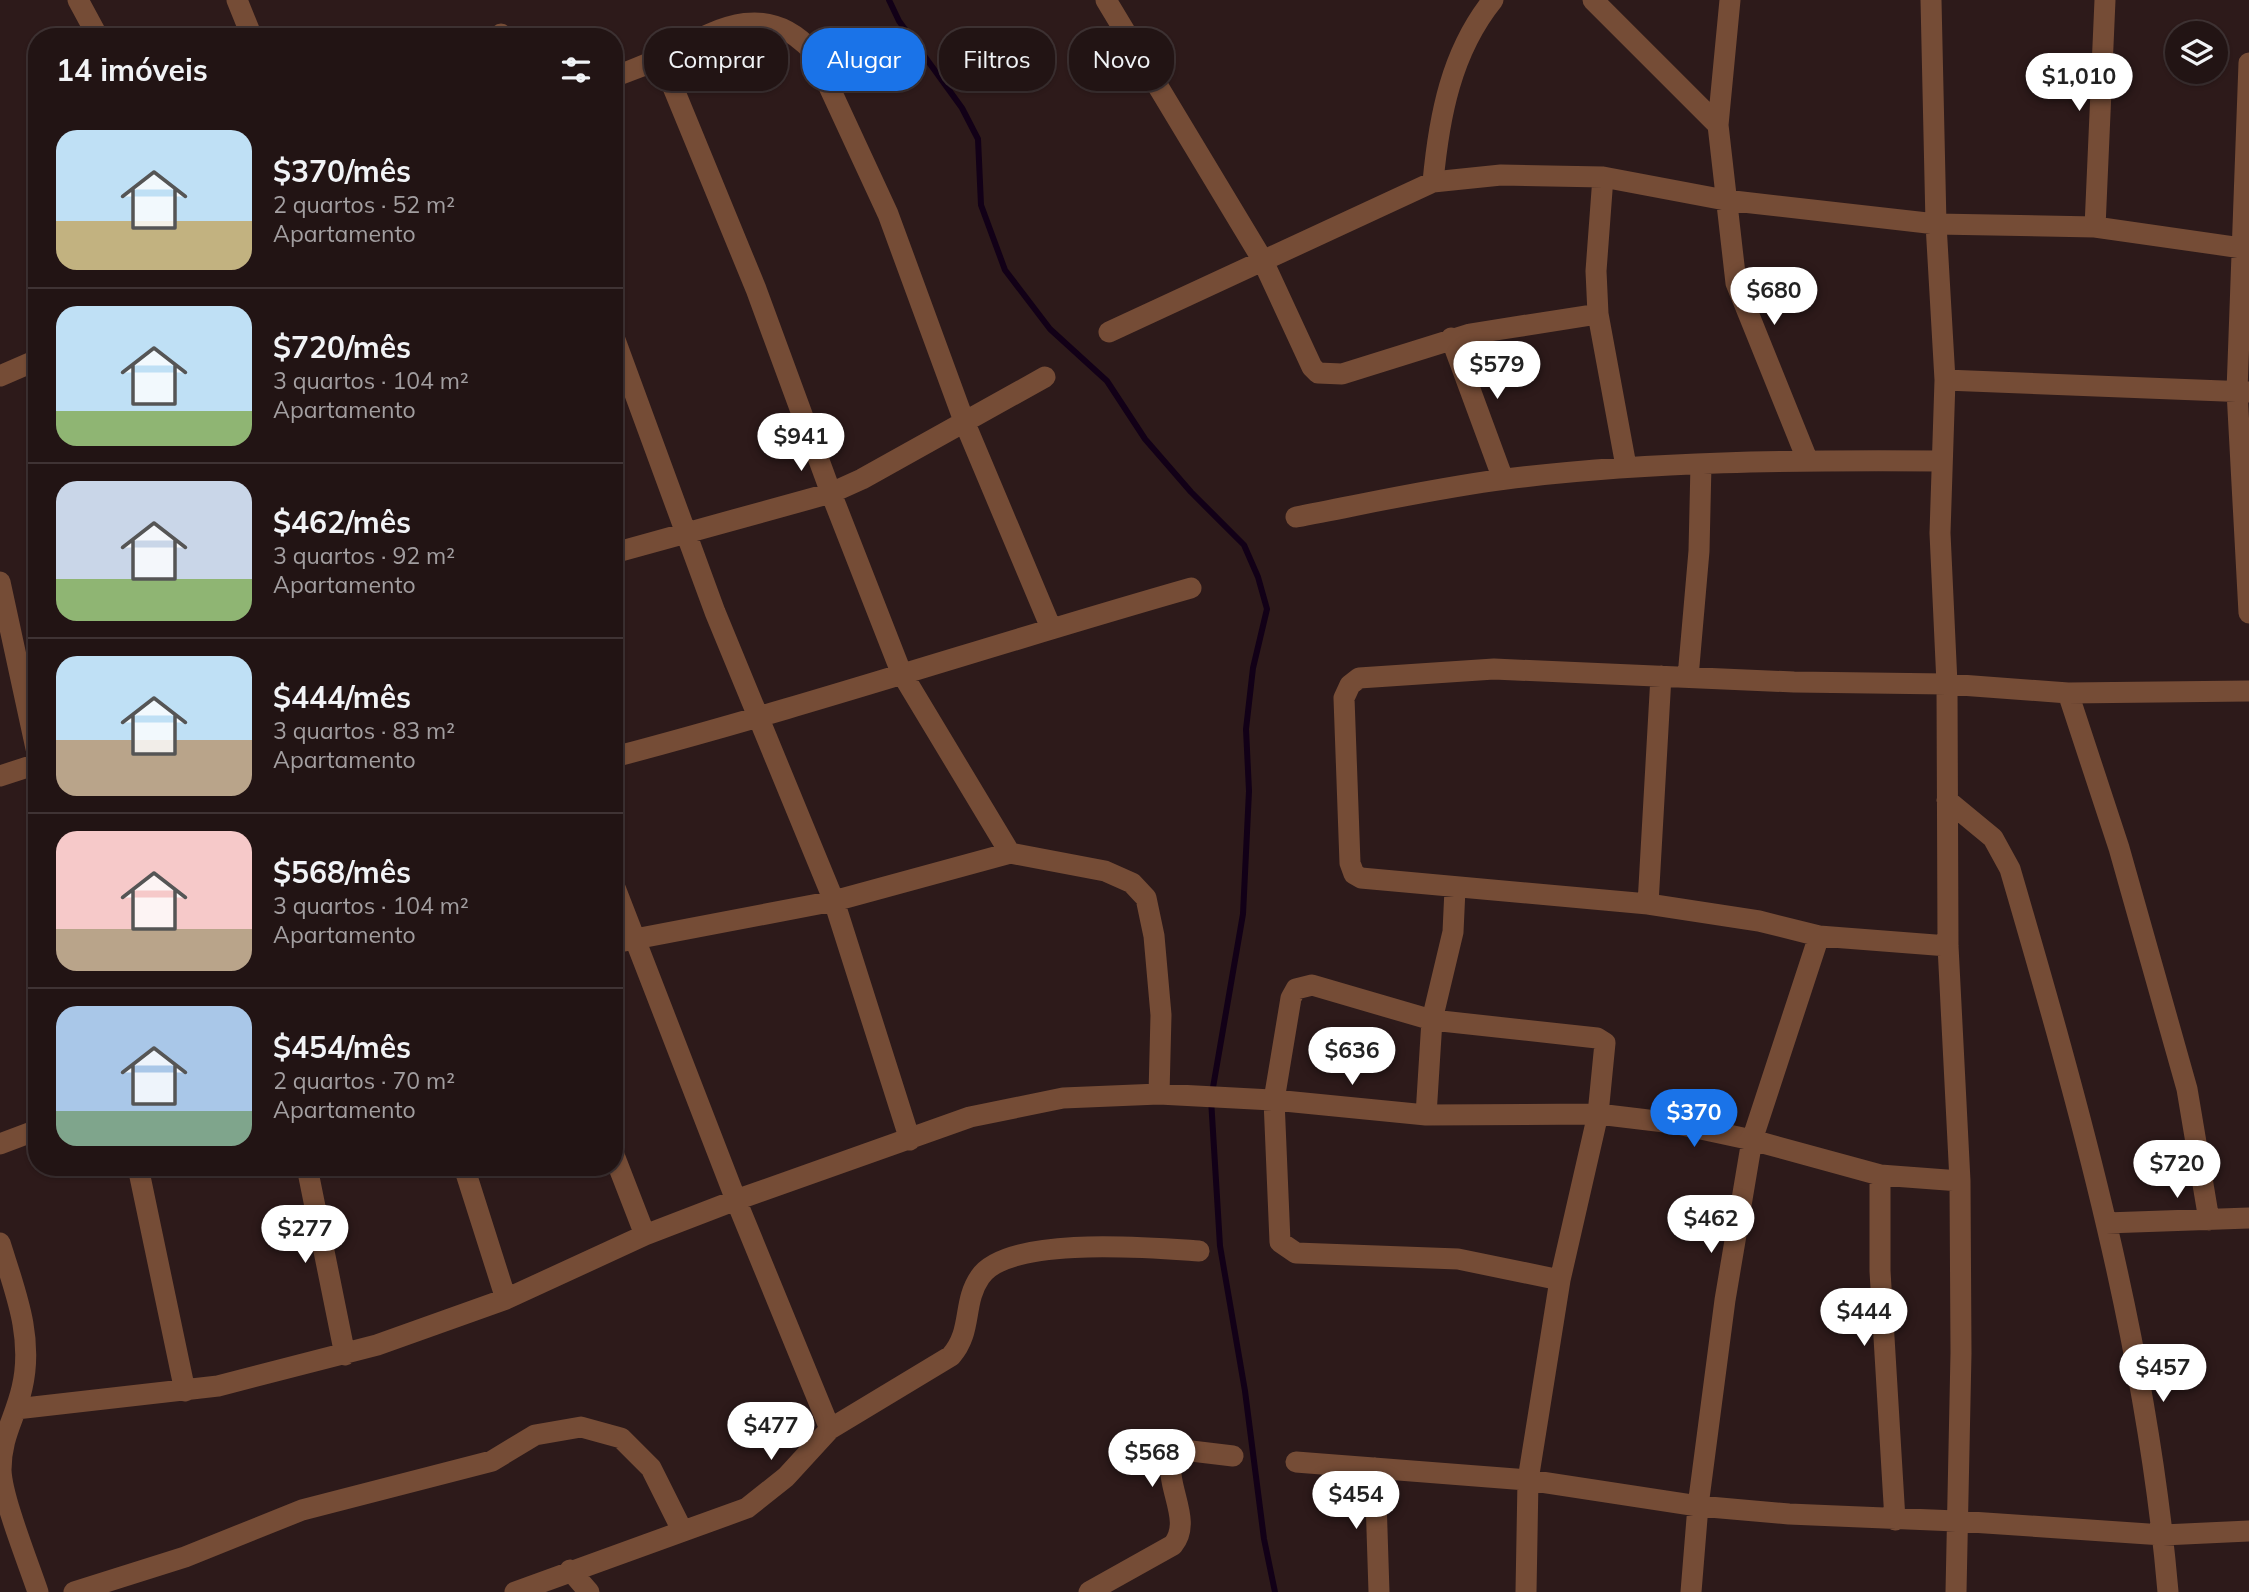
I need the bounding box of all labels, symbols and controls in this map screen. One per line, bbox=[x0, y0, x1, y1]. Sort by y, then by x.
map controls bbox=[2165, 21, 2228, 84]
button: layers bbox=[2165, 21, 2228, 84]
chip: Comprar bbox=[644, 28, 788, 91]
chip: Alugar bbox=[802, 28, 925, 91]
chip: Filtros bbox=[939, 28, 1055, 91]
chip: Novo bbox=[1069, 28, 1174, 91]
text: 14 imóveis bbox=[56, 51, 208, 89]
icon: filters bbox=[557, 51, 595, 89]
pin: $1,010 bbox=[2022, 54, 2136, 113]
text: $1,010 bbox=[2042, 61, 2116, 90]
text: $370/mês bbox=[273, 152, 411, 190]
icon: home bbox=[112, 158, 196, 242]
text: 2 quartos · 52 m² bbox=[273, 190, 455, 219]
text: Apartamento bbox=[273, 219, 416, 248]
pin: $680 bbox=[1733, 268, 1815, 327]
text: $680 bbox=[1746, 275, 1802, 304]
text: $720/mês bbox=[273, 328, 411, 366]
icon: home bbox=[112, 334, 196, 418]
pin: $579 bbox=[1456, 342, 1538, 401]
text: $579 bbox=[1469, 349, 1525, 378]
text: 3 quartos · 104 m² bbox=[273, 366, 469, 395]
text: Apartamento bbox=[273, 395, 416, 424]
pin: $941 bbox=[760, 414, 842, 473]
text: $941 bbox=[773, 421, 829, 450]
text: $462/mês bbox=[273, 503, 411, 541]
icon: home bbox=[112, 509, 196, 593]
text: 3 quartos · 92 m² bbox=[273, 541, 455, 570]
text: Apartamento bbox=[273, 570, 416, 599]
text: $444/mês bbox=[273, 678, 411, 716]
icon: home bbox=[112, 684, 196, 768]
text: 3 quartos · 83 m² bbox=[273, 716, 455, 745]
text: Apartamento bbox=[273, 745, 416, 774]
text: $568/mês bbox=[273, 853, 411, 891]
icon: home bbox=[112, 859, 196, 943]
text: 3 quartos · 104 m² bbox=[273, 891, 469, 920]
text: Apartamento bbox=[273, 920, 416, 949]
text: $454/mês bbox=[273, 1028, 411, 1066]
pin: $636 bbox=[1311, 1028, 1393, 1087]
icon: home bbox=[112, 1034, 196, 1118]
text: $636 bbox=[1324, 1035, 1380, 1064]
text: 2 quartos · 70 m² bbox=[273, 1066, 455, 1095]
pin: $370 bbox=[1653, 1090, 1735, 1149]
text: Apartamento bbox=[273, 1095, 416, 1124]
text: $370 bbox=[1666, 1097, 1722, 1126]
pin: $720 bbox=[2136, 1140, 2218, 1200]
text: $720 bbox=[2149, 1148, 2205, 1177]
pin: $462 bbox=[1670, 1196, 1752, 1255]
text: $462 bbox=[1683, 1203, 1739, 1232]
pin: $277 bbox=[264, 1206, 346, 1265]
text: $277 bbox=[277, 1213, 333, 1242]
pin: $444 bbox=[1823, 1288, 1905, 1348]
text: $444 bbox=[1836, 1296, 1892, 1325]
pin: $457 bbox=[2122, 1344, 2204, 1404]
text: $457 bbox=[2135, 1352, 2191, 1381]
pin: $477 bbox=[730, 1402, 812, 1462]
text: $477 bbox=[743, 1410, 799, 1439]
pin: $568 bbox=[1111, 1430, 1193, 1489]
text: $568 bbox=[1124, 1437, 1180, 1466]
pin: $454 bbox=[1315, 1472, 1397, 1531]
text: $454 bbox=[1328, 1479, 1384, 1508]

